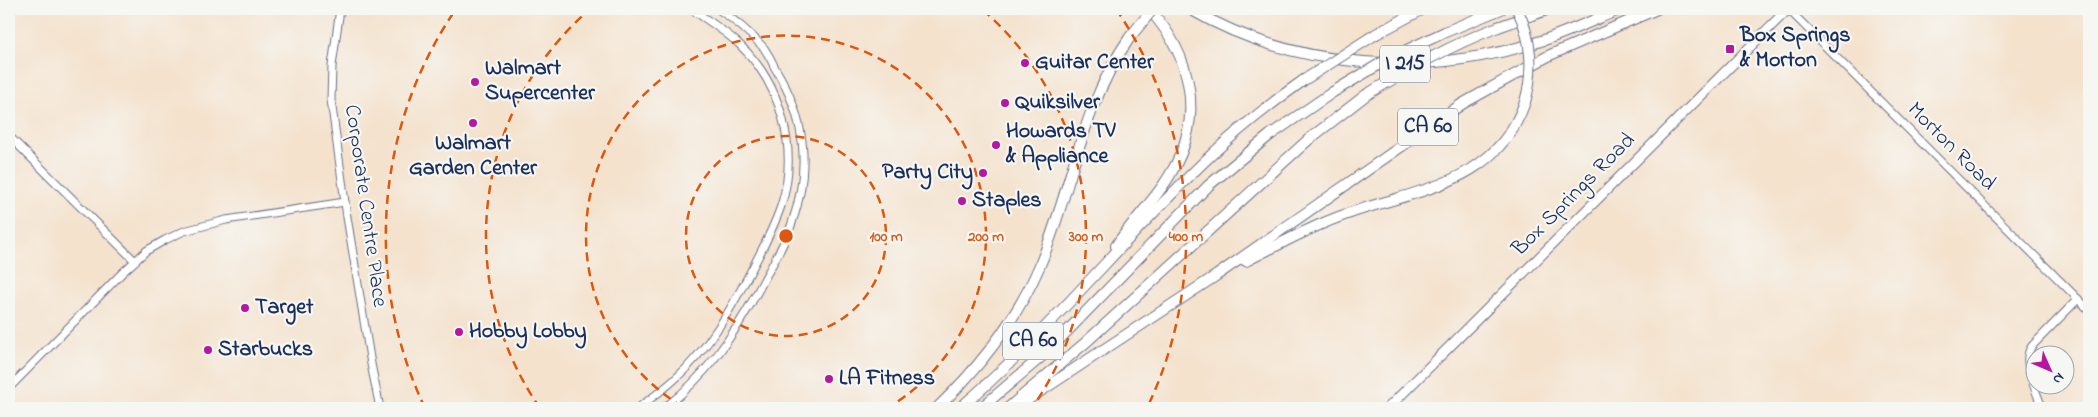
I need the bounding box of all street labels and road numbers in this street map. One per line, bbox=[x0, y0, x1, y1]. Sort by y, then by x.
road number: I 215 bbox=[1380, 46, 1430, 82]
street label: Morton Road bbox=[1899, 95, 2003, 199]
street label: Corporate Centre Place bbox=[335, 103, 395, 309]
road number: CA 60 bbox=[1398, 108, 1458, 146]
street label: Box Springs Road bbox=[1504, 126, 1644, 266]
road number: CA 60 bbox=[1003, 322, 1063, 360]

